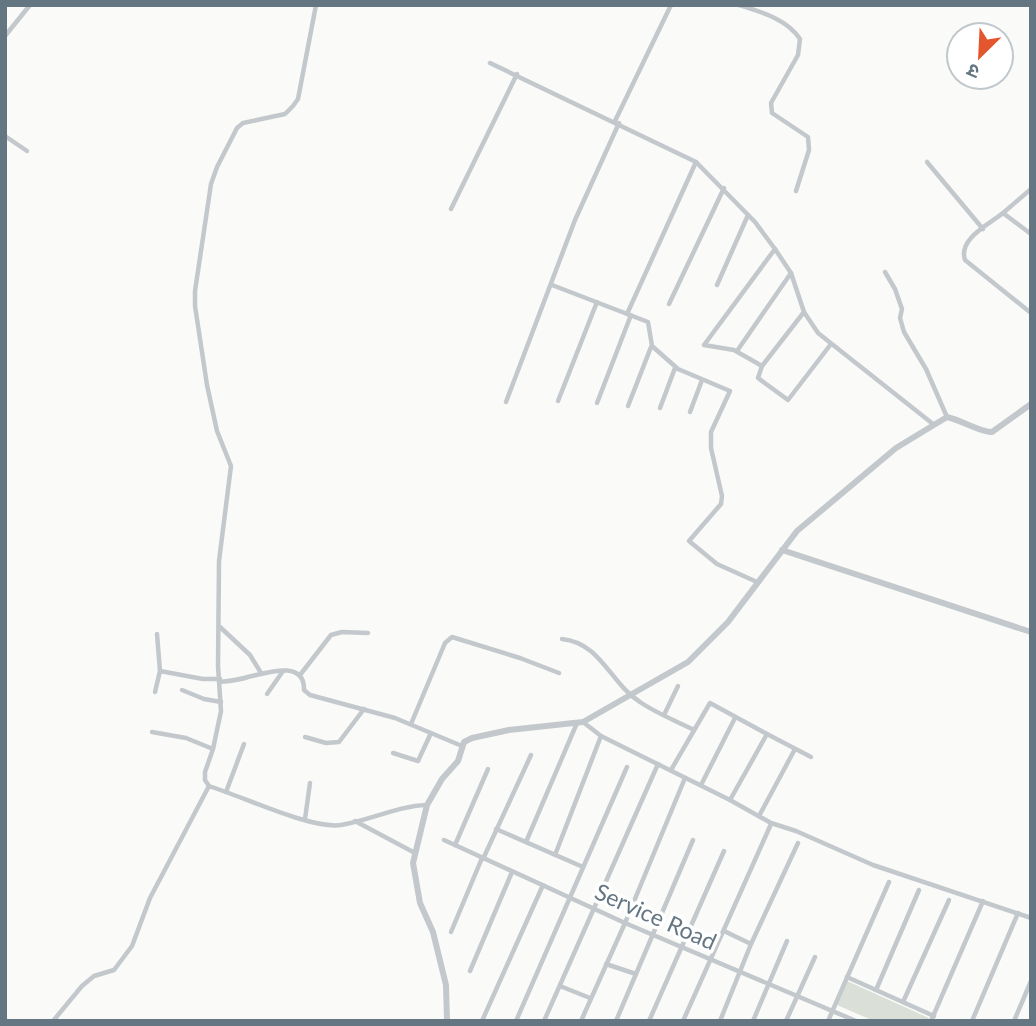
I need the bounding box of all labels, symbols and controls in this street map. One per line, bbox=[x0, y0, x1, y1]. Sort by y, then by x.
north arrow bbox=[945, 21, 1015, 91]
text: उ bbox=[962, 59, 983, 85]
street label: Service Road bbox=[591, 877, 721, 955]

